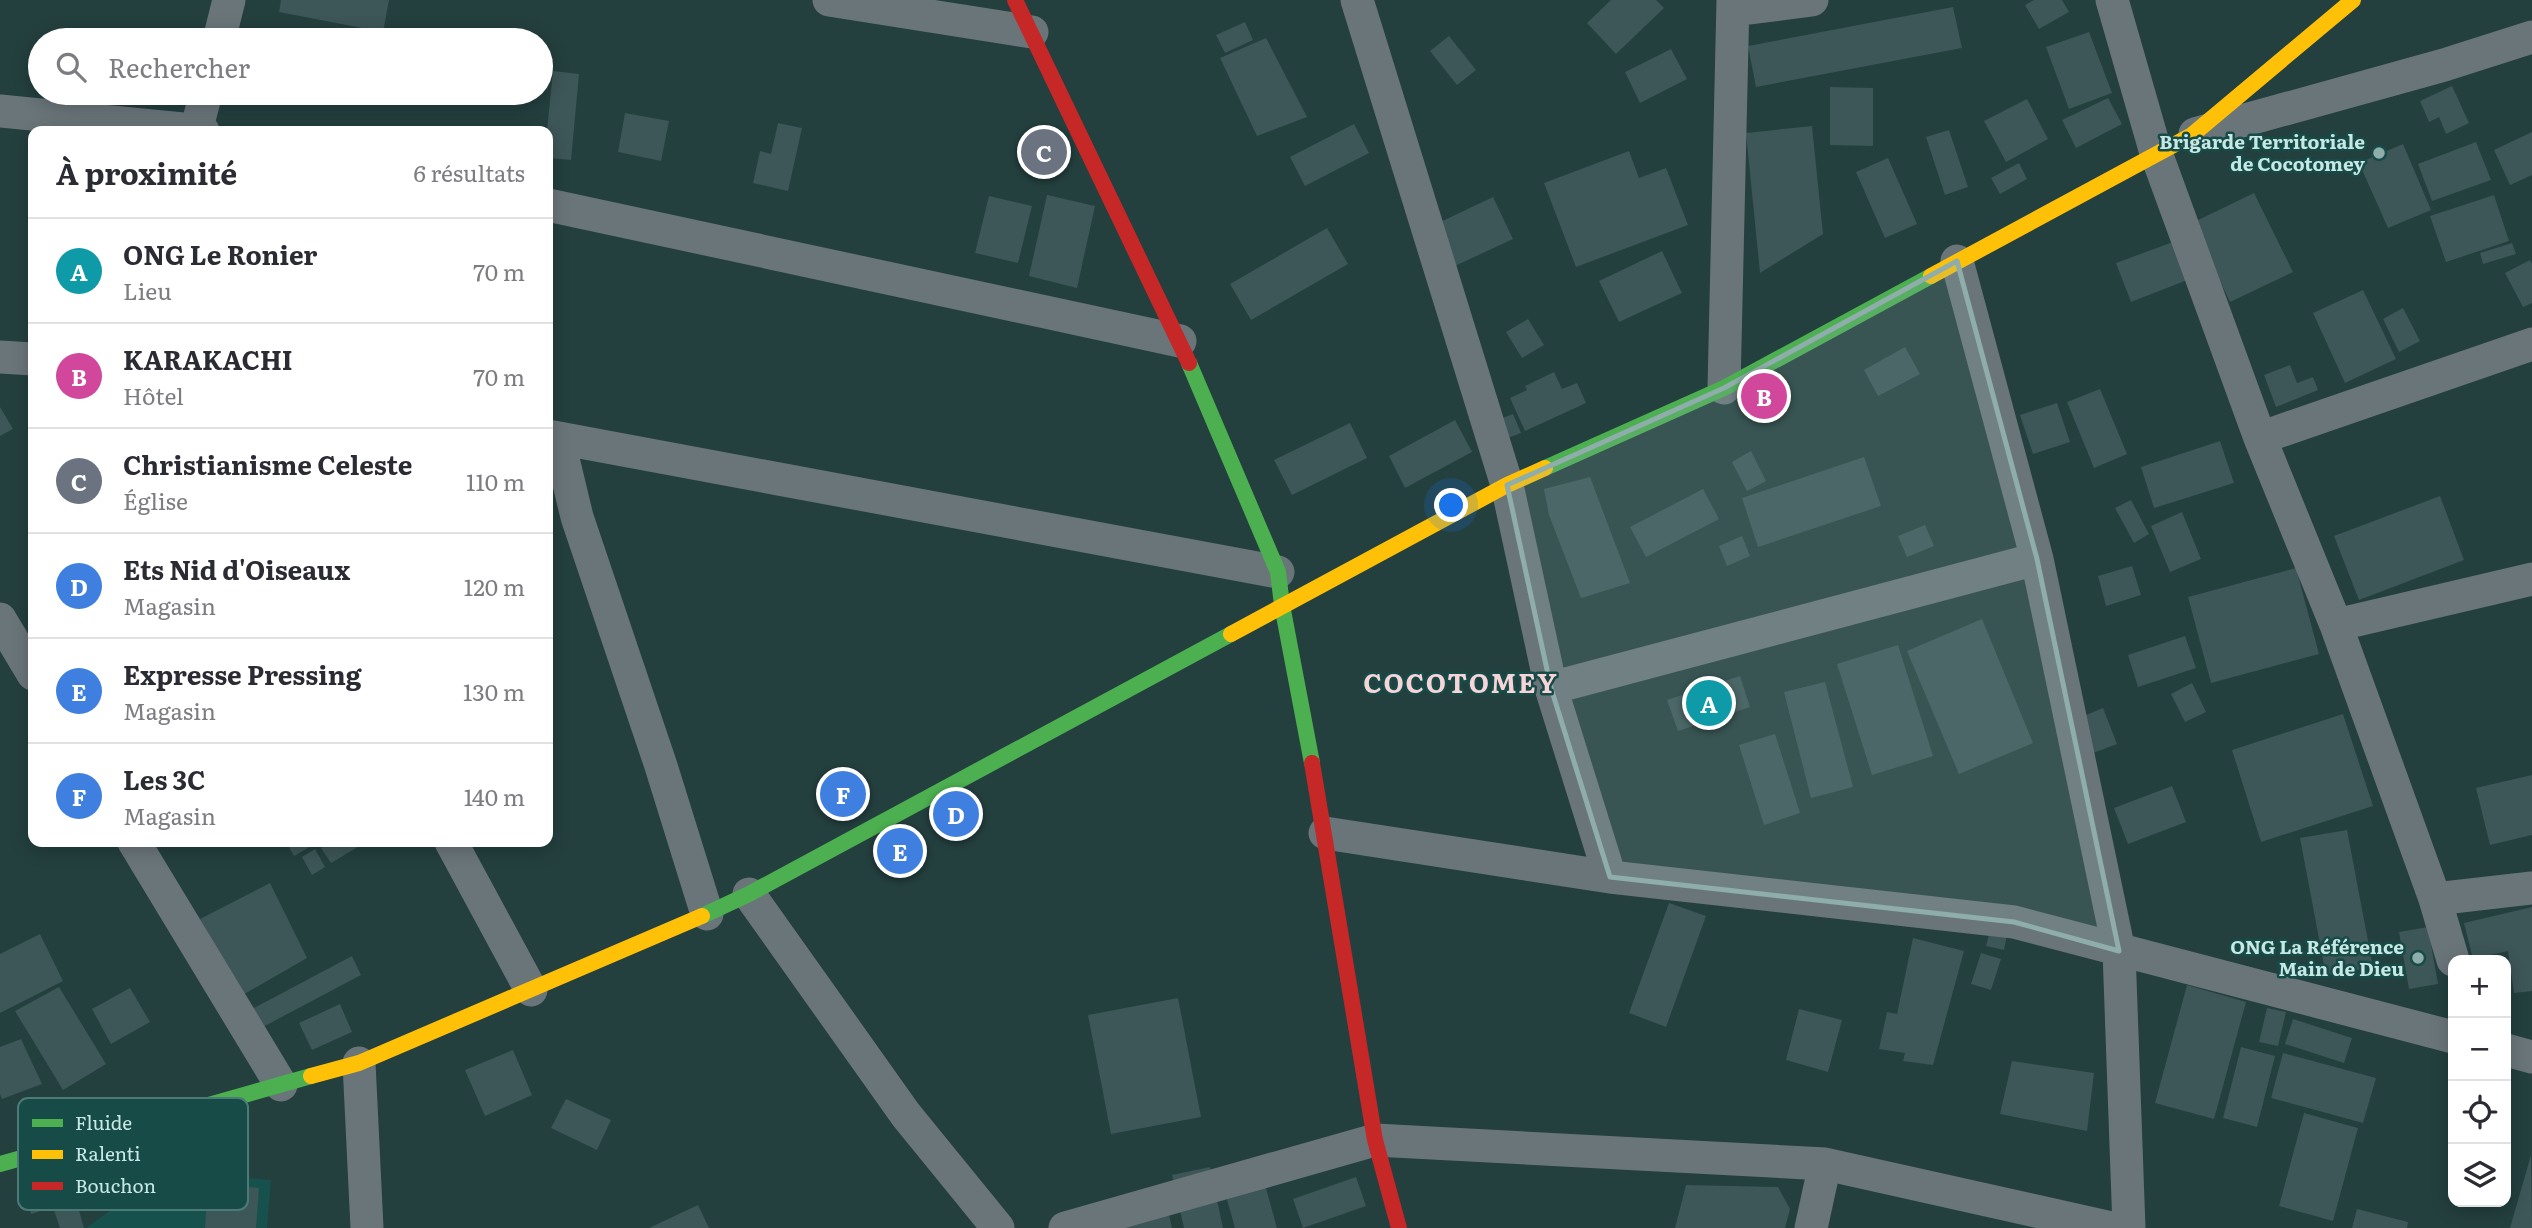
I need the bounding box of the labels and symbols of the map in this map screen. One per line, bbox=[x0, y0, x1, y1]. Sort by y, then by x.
pin: C bbox=[1021, 126, 1067, 178]
place label: Brigarde Territoriale de Cocotomey bbox=[2159, 127, 2365, 177]
marker: Brigarde Territoriale de Cocotomey bbox=[2371, 145, 2387, 161]
pin: B bbox=[1741, 370, 1787, 422]
your location bbox=[1434, 488, 1468, 522]
district label: COCOTOMEY bbox=[1363, 662, 1559, 701]
pin: A bbox=[1686, 677, 1732, 729]
pin: F bbox=[820, 768, 866, 820]
pin: D bbox=[933, 788, 979, 840]
pin: E bbox=[877, 825, 923, 877]
place label: ONG La Référence Main de Dieu bbox=[2230, 932, 2404, 982]
marker: ONG La Référence Main de Dieu bbox=[2410, 950, 2426, 966]
legend bbox=[18, 1098, 248, 1210]
text: Fluide bbox=[75, 1108, 132, 1136]
text: Ralenti bbox=[75, 1139, 141, 1167]
text: Bouchon bbox=[75, 1171, 156, 1199]

